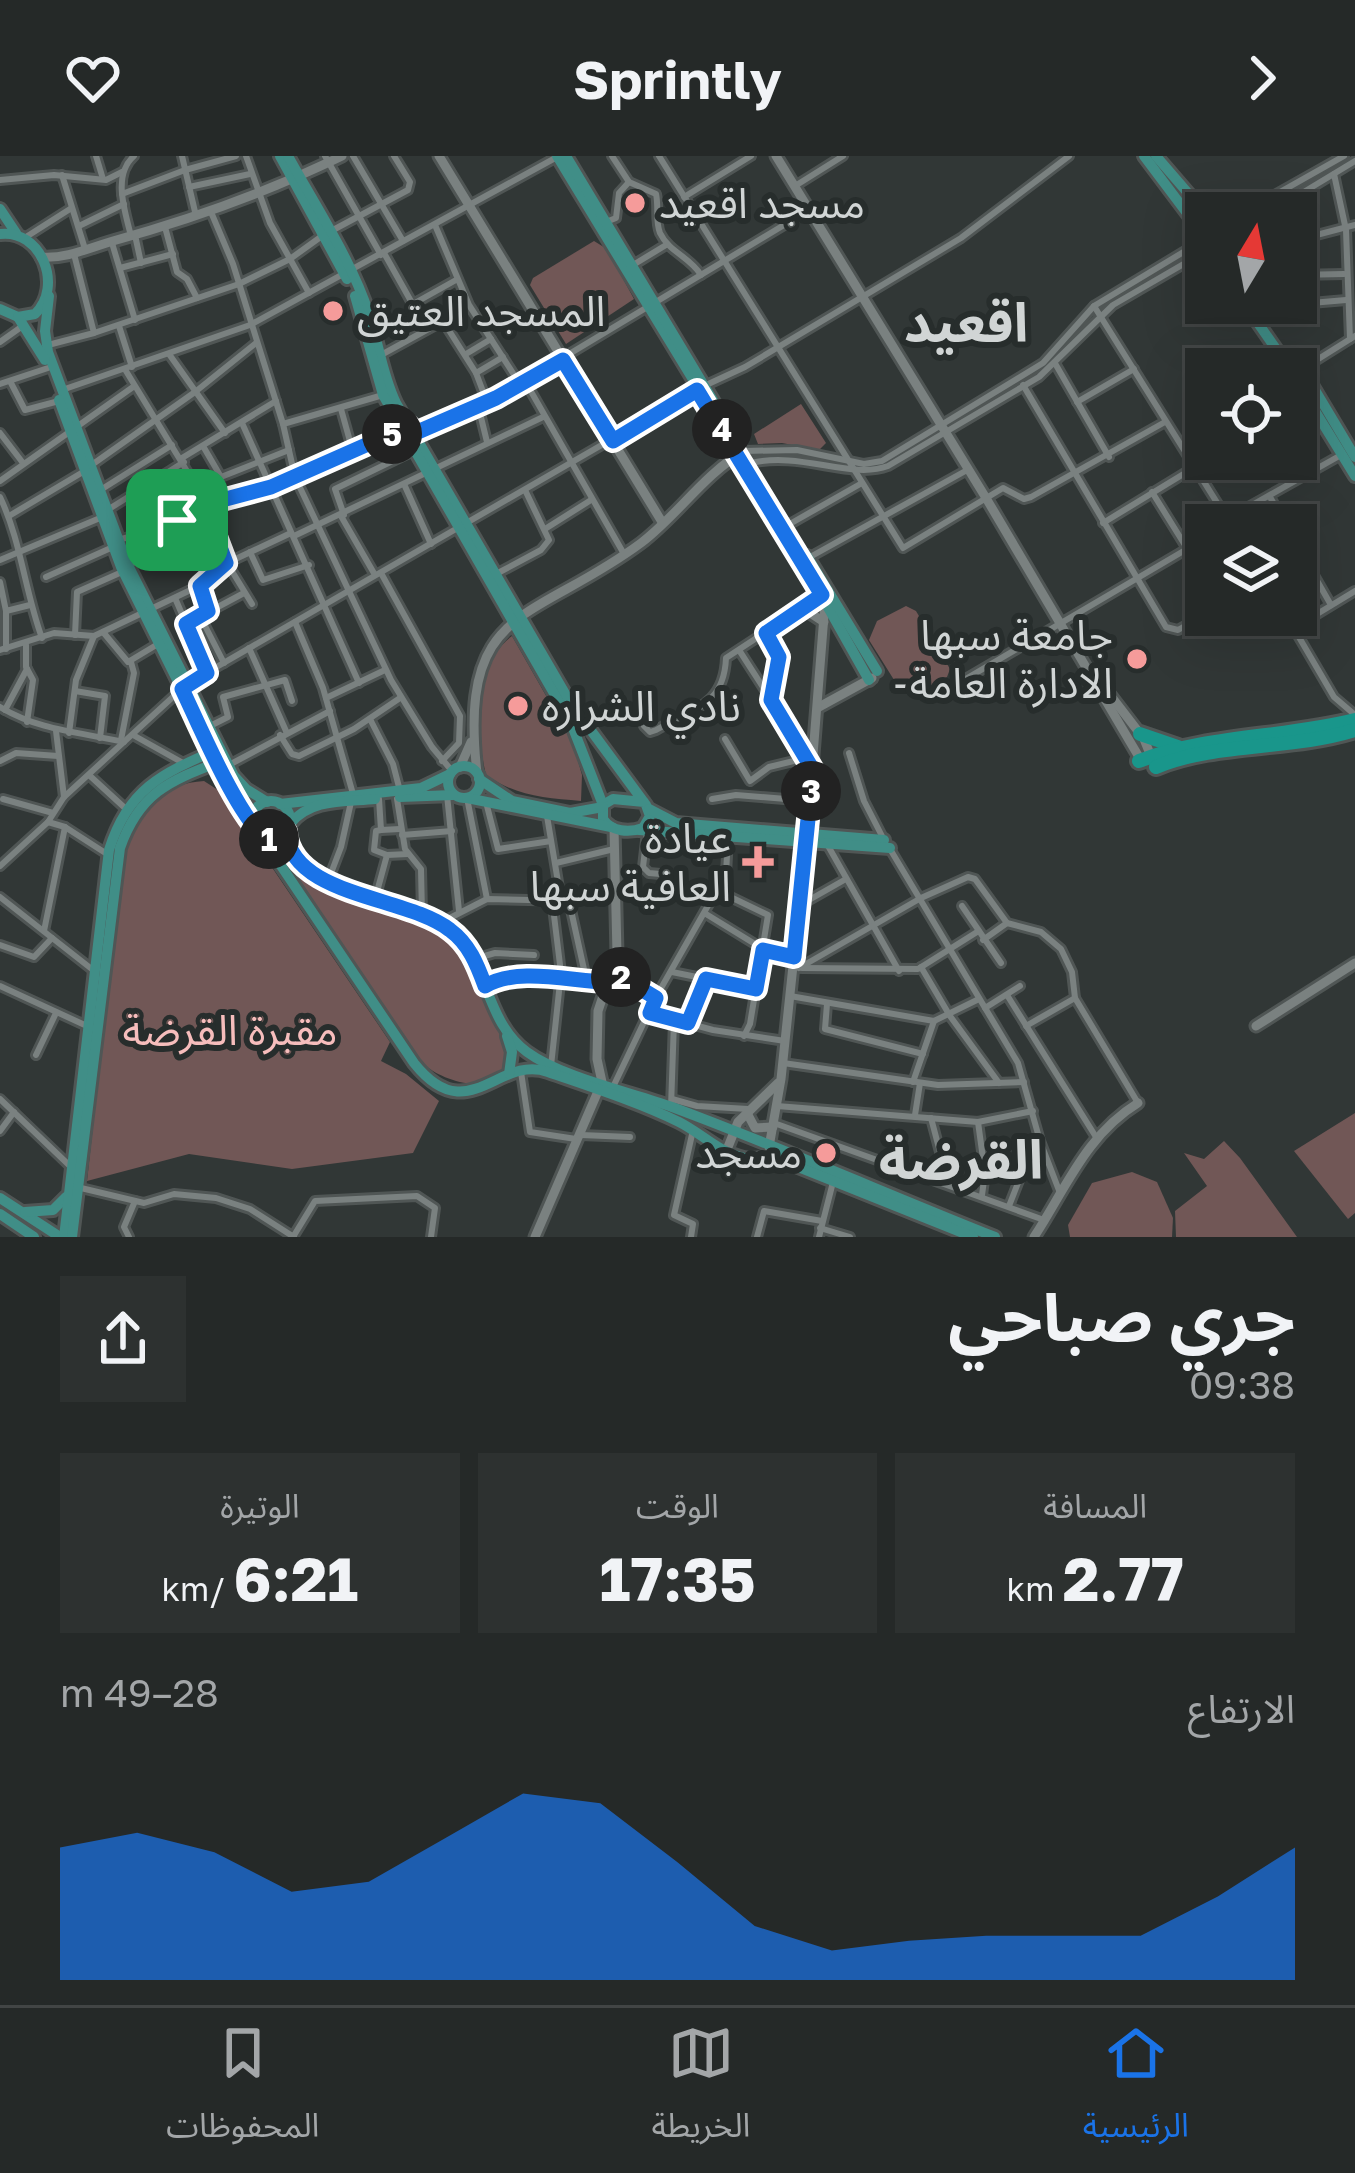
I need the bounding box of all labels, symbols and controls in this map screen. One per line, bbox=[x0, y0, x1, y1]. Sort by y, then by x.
icon: heart bbox=[60, 45, 126, 111]
icon: forward bbox=[1229, 45, 1295, 111]
text: Sprintly bbox=[573, 46, 782, 111]
place label: مسجد اقعيد bbox=[659, 177, 865, 227]
marker: مسجد اقعيد bbox=[622, 190, 648, 216]
north arrow bbox=[1185, 192, 1317, 324]
map controls bbox=[1185, 192, 1317, 636]
place label: المسجد العتيق bbox=[357, 285, 606, 337]
district label: اقعيد bbox=[904, 289, 1028, 355]
marker: المسجد العتيق bbox=[320, 298, 346, 324]
button: locate bbox=[1185, 348, 1317, 480]
pin: 4 bbox=[692, 399, 752, 459]
pin: 5 bbox=[362, 404, 422, 464]
text: 4 bbox=[712, 409, 732, 448]
text: 5 bbox=[382, 414, 402, 453]
pin bbox=[126, 469, 228, 571]
icon: arrive bbox=[144, 487, 210, 553]
button: layers bbox=[1185, 504, 1317, 636]
place label: جامعة سبها -الادارة العامة bbox=[894, 609, 1113, 708]
marker: جامعة سبها -الادارة العامة bbox=[1124, 646, 1150, 672]
place label: نادي الشراره bbox=[542, 680, 741, 739]
marker: نادي الشراره bbox=[505, 693, 531, 719]
pin: 3 bbox=[781, 761, 841, 821]
text: 3 bbox=[801, 771, 821, 810]
pin: 1 bbox=[239, 809, 299, 869]
place label: عيادة العافية سبها bbox=[530, 812, 731, 910]
text: 1 bbox=[261, 819, 278, 858]
marker: عيادة العافية سبها bbox=[742, 846, 774, 878]
pin: 2 bbox=[591, 947, 651, 1007]
text: 2 bbox=[611, 957, 631, 996]
park label: مقبرة القرضة bbox=[122, 1004, 338, 1055]
district label: القرضة bbox=[879, 1126, 1043, 1192]
place label: مسجد bbox=[695, 1127, 802, 1177]
marker: مسجد bbox=[813, 1140, 839, 1166]
button: share bbox=[60, 1276, 186, 1402]
text: جري صباحي bbox=[948, 1276, 1295, 1356]
text: 09:38 bbox=[1189, 1361, 1295, 1408]
text: الوتيرة bbox=[220, 1486, 300, 1525]
text: الوقت bbox=[636, 1486, 719, 1525]
text: المسافة bbox=[1043, 1486, 1147, 1525]
text: 6:21 bbox=[233, 1542, 358, 1614]
text: 17:35 bbox=[600, 1542, 756, 1614]
text: 2.77 bbox=[1063, 1542, 1184, 1614]
text: /km bbox=[161, 1569, 233, 1608]
text: km bbox=[1007, 1569, 1063, 1608]
text: 28–49 m bbox=[60, 1669, 219, 1716]
text: الارتفاع bbox=[1188, 1685, 1295, 1732]
tab: المحفوظات bbox=[166, 2020, 319, 2161]
tab: الخريطة bbox=[652, 2020, 750, 2161]
tab: الرئيسية bbox=[1083, 2020, 1189, 2161]

